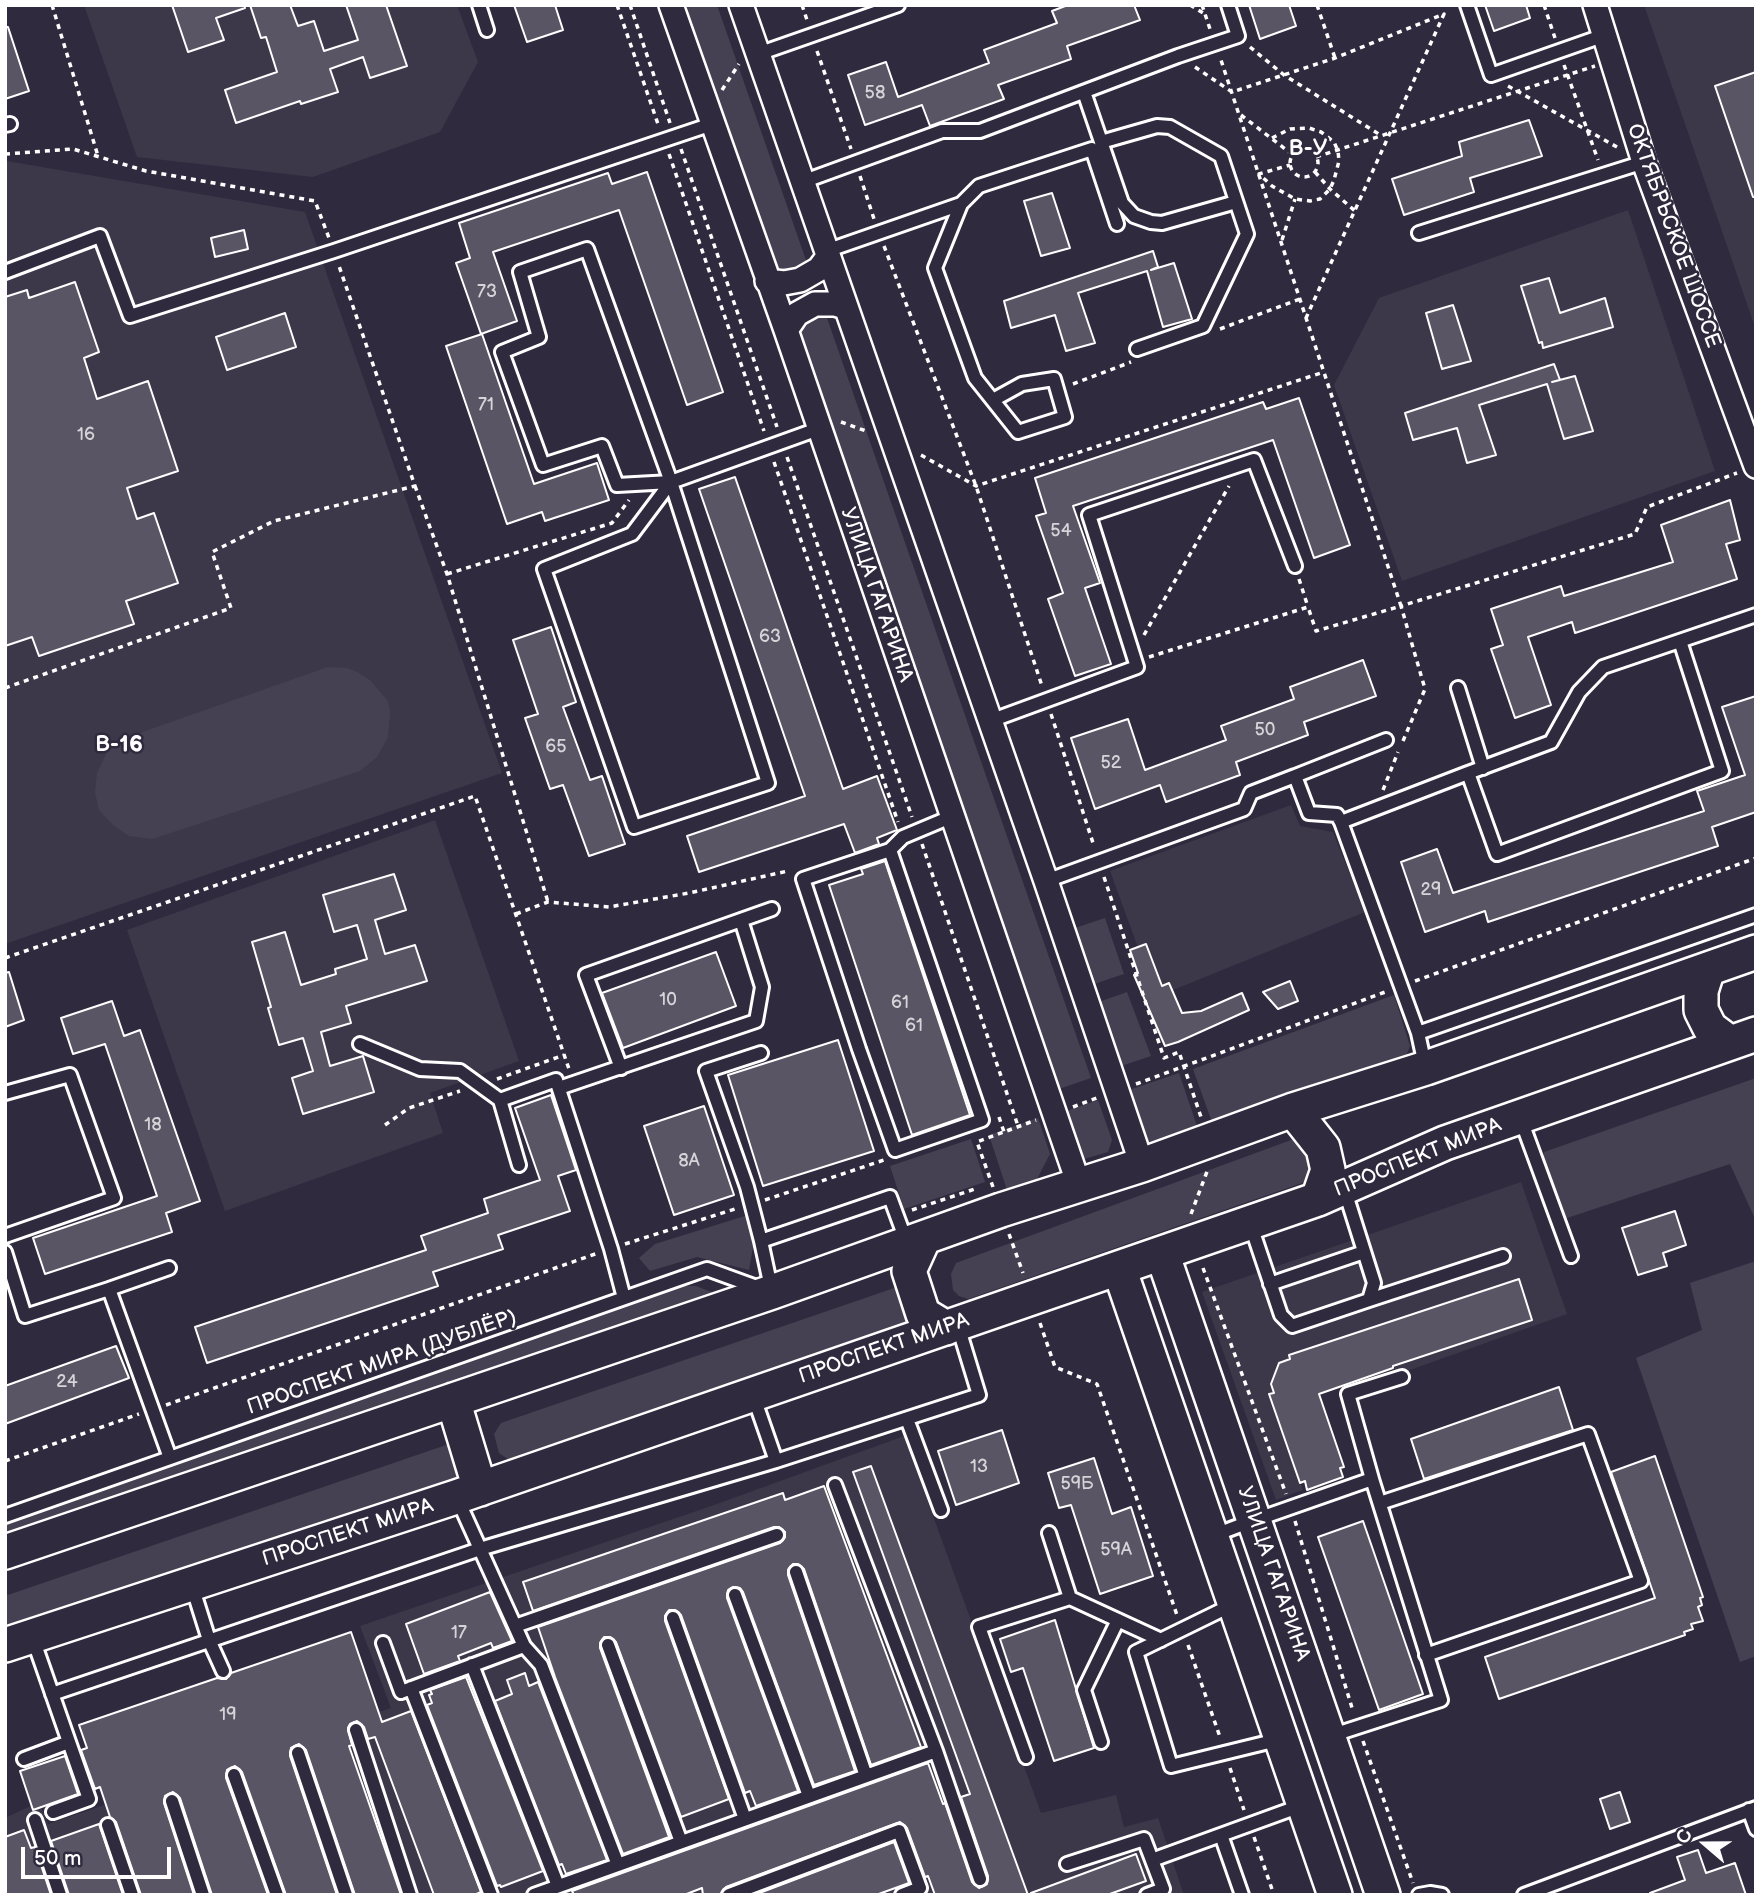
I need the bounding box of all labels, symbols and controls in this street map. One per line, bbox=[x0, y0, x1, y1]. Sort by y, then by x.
house number: 58 bbox=[865, 82, 885, 104]
street label: ОКТЯБРЬСКОЕ ШОССЕ bbox=[1621, 121, 1725, 351]
district label: В-У bbox=[1289, 135, 1327, 163]
house number: 73 bbox=[477, 281, 497, 303]
house number: 71 bbox=[478, 394, 494, 416]
house number: 16 bbox=[77, 424, 95, 446]
street label: УЛИЦА ГАГАРИНА bbox=[834, 504, 918, 686]
house number: 54 bbox=[1050, 520, 1072, 542]
house number: 63 bbox=[759, 626, 781, 648]
house number: 50 bbox=[1255, 719, 1275, 741]
district label: В-16 bbox=[95, 731, 143, 759]
house number: 65 bbox=[545, 736, 567, 758]
house number: 52 bbox=[1101, 752, 1121, 774]
house number: 29 bbox=[1420, 879, 1442, 901]
house number: 10 bbox=[659, 989, 677, 1011]
house number: 61 bbox=[891, 992, 909, 1014]
house number: 61 bbox=[905, 1015, 923, 1037]
street label: ПРОСПЕКТ МИРА bbox=[1331, 1113, 1505, 1203]
house number: 18 bbox=[144, 1114, 162, 1136]
house number: 8А bbox=[678, 1150, 700, 1172]
street label: ПРОСПЕКТ МИРА (ДУБЛЁР) bbox=[244, 1305, 520, 1421]
street label: ПРОСПЕКТ МИРА bbox=[796, 1308, 972, 1390]
house number: 24 bbox=[56, 1371, 78, 1393]
house number: 13 bbox=[970, 1456, 988, 1478]
house number: 59Б bbox=[1060, 1473, 1094, 1495]
street label: УЛИЦА ГАГАРИНА bbox=[1231, 1483, 1315, 1665]
street label: ПРОСПЕКТ МИРА bbox=[259, 1493, 437, 1573]
house number: 59А bbox=[1100, 1539, 1132, 1561]
house number: 17 bbox=[451, 1622, 467, 1644]
house number: 19 bbox=[219, 1704, 237, 1726]
north arrow bbox=[1670, 1809, 1740, 1879]
text: С bbox=[1672, 1827, 1698, 1847]
scale bar bbox=[24, 1834, 175, 1878]
text: 50 m bbox=[34, 1846, 81, 1871]

